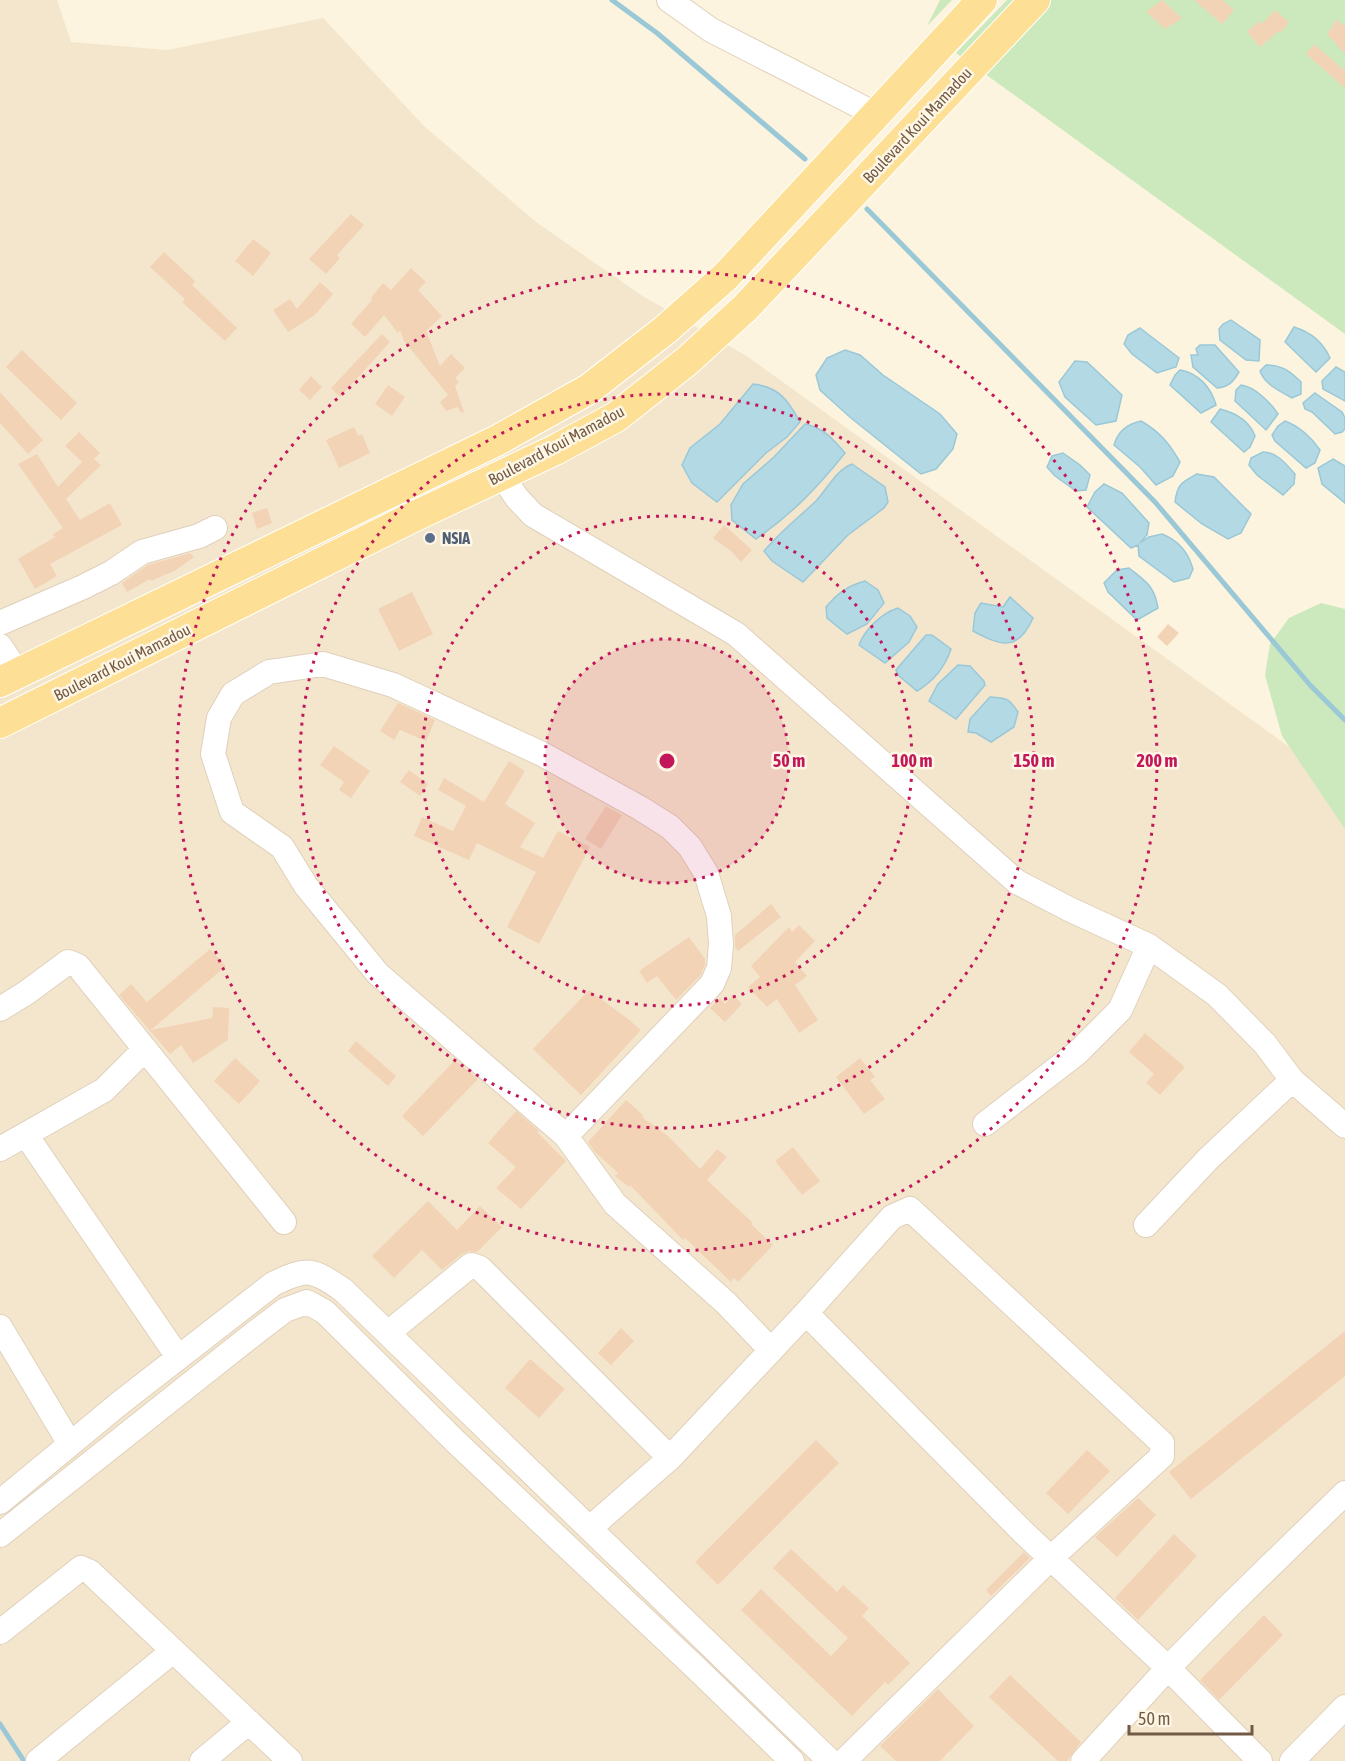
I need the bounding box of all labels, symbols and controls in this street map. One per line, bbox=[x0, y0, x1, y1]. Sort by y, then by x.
street label: Boulevard Koui Mamadou bbox=[859, 64, 975, 186]
street label: Boulevard Koui Mamadou bbox=[485, 402, 627, 488]
place label: NSIA bbox=[442, 529, 470, 547]
marker: NSIA bbox=[423, 531, 437, 545]
street label: Boulevard Koui Mamadou bbox=[51, 620, 193, 704]
text: 50 m bbox=[773, 750, 805, 771]
text: 100 m bbox=[892, 750, 932, 771]
text: 150 m bbox=[1014, 750, 1054, 771]
text: 200 m bbox=[1137, 750, 1177, 771]
centre of rings bbox=[657, 751, 677, 771]
scale bar bbox=[1129, 1698, 1252, 1736]
text: 50 m bbox=[1138, 1708, 1170, 1729]

